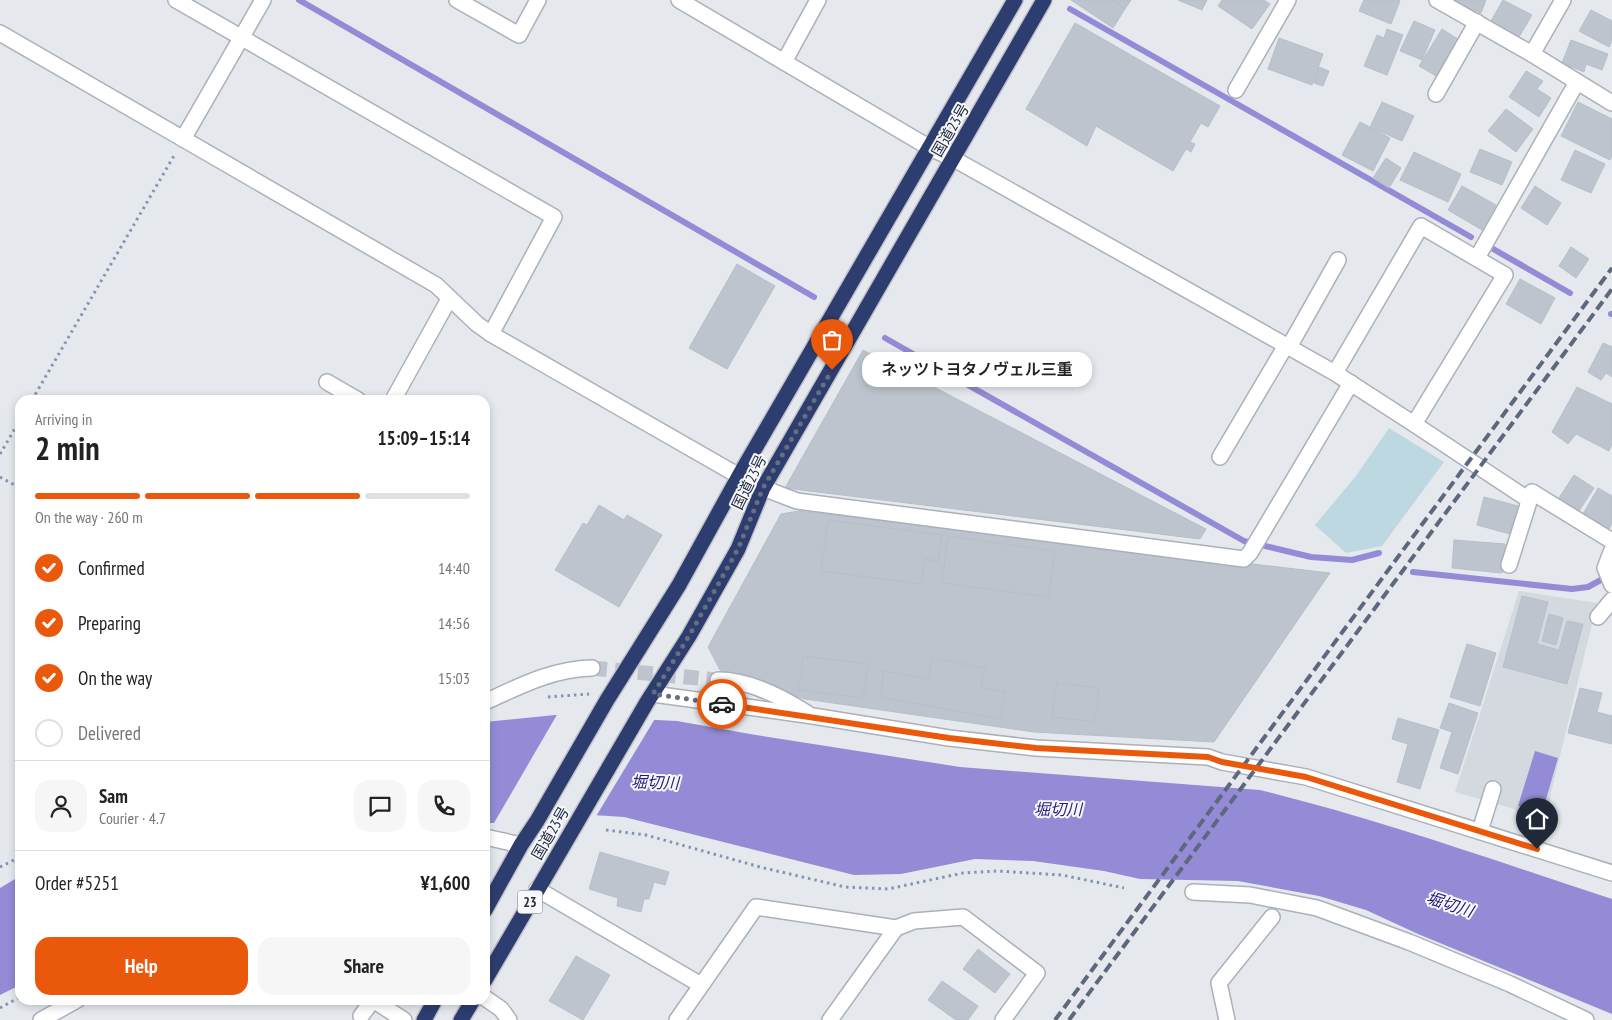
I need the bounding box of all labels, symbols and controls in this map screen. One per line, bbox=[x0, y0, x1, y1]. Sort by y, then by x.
street label: 国道23号 bbox=[927, 100, 973, 160]
pin bbox=[811, 319, 853, 370]
icon: bag bbox=[818, 326, 846, 354]
callout: ネッツトヨタノヴェル三重 bbox=[862, 352, 1092, 388]
text: ネッツトヨタノヴェル三重 bbox=[881, 359, 1073, 379]
text: Arriving in bbox=[35, 409, 92, 429]
text: 15:09–15:14 bbox=[377, 426, 470, 450]
text: 2 min bbox=[35, 427, 100, 469]
street label: 国道23号 bbox=[728, 452, 770, 512]
text: On the way · 260 m bbox=[35, 507, 143, 527]
icon: check bbox=[35, 554, 63, 582]
text: Confirmed bbox=[78, 556, 145, 580]
text: 14:40 bbox=[438, 558, 470, 578]
icon: check bbox=[35, 609, 63, 637]
text: Preparing bbox=[78, 611, 141, 635]
text: 14:56 bbox=[438, 613, 470, 633]
icon: check bbox=[35, 664, 63, 692]
text: On the way bbox=[78, 666, 152, 690]
text: 15:03 bbox=[438, 668, 470, 688]
courier bbox=[697, 679, 747, 729]
icon: car bbox=[708, 690, 736, 718]
text: Delivered bbox=[78, 721, 141, 745]
water label: 堀切川 bbox=[631, 771, 681, 793]
button: person bbox=[35, 780, 87, 832]
button: chat bbox=[354, 780, 406, 832]
button: phone bbox=[418, 780, 470, 832]
text: Sam bbox=[99, 784, 128, 808]
pin bbox=[1516, 798, 1558, 849]
water label: 堀切川 bbox=[1034, 799, 1084, 819]
street label: 国道23号 bbox=[527, 803, 573, 863]
icon: home bbox=[1523, 805, 1551, 833]
text: Courier · 4.7 bbox=[99, 808, 166, 828]
text: Order #5251 bbox=[35, 871, 119, 895]
text: ¥1,600 bbox=[420, 871, 470, 895]
water label: 堀切川 bbox=[1424, 887, 1478, 922]
road number: 23 bbox=[518, 890, 542, 914]
button: Help bbox=[35, 937, 248, 995]
button: Share bbox=[258, 937, 470, 995]

